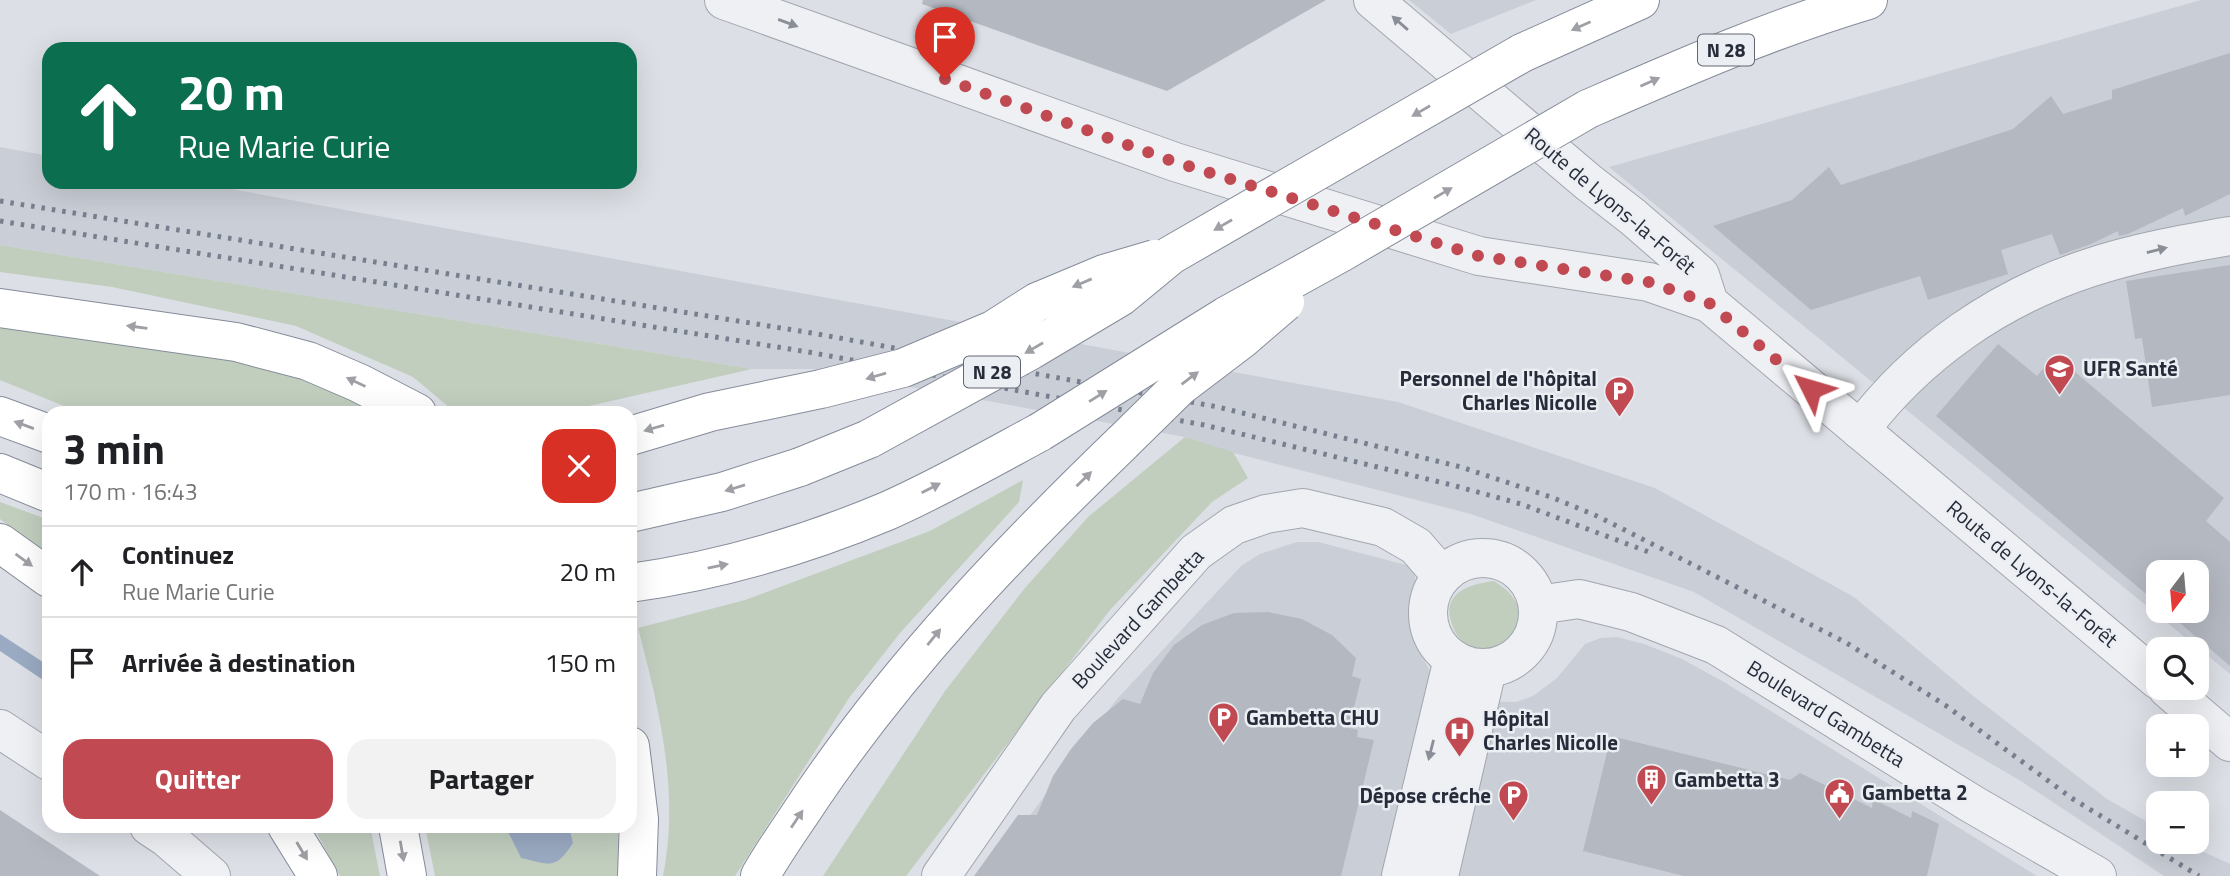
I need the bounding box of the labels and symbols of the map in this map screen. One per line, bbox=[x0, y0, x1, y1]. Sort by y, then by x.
pin bbox=[915, 7, 975, 79]
one-way arrow bbox=[1391, 15, 1409, 31]
one-way arrow bbox=[778, 18, 799, 29]
one-way arrow bbox=[1571, 20, 1591, 32]
road number: N 28 bbox=[1698, 34, 1754, 66]
one-way arrow bbox=[1640, 76, 1660, 88]
one-way arrow bbox=[1411, 105, 1430, 117]
street label: Route de Lyons-la-Forêt bbox=[1518, 119, 1704, 282]
one-way arrow bbox=[1434, 187, 1453, 199]
one-way arrow bbox=[1214, 219, 1233, 231]
one-way arrow bbox=[2146, 244, 2168, 255]
one-way arrow bbox=[1072, 278, 1093, 289]
one-way arrow bbox=[125, 322, 147, 333]
one-way arrow bbox=[1024, 342, 1043, 354]
position arrow bbox=[1774, 352, 1848, 426]
school or university icon: UFR Santé bbox=[2043, 352, 2077, 396]
place label: UFR Santé bbox=[2083, 352, 2178, 384]
road number: N 28 bbox=[964, 356, 1020, 388]
place label: Personnel de l'hôpital Charles Nicolle bbox=[1400, 362, 1597, 418]
one-way arrow bbox=[865, 372, 886, 382]
one-way arrow bbox=[1181, 372, 1199, 386]
parking icon: Personnel de l'hôpital Charles Nicolle bbox=[1603, 374, 1637, 418]
one-way arrow bbox=[346, 376, 366, 388]
one-way arrow bbox=[1088, 389, 1107, 402]
one-way arrow bbox=[14, 419, 35, 430]
one-way arrow bbox=[643, 423, 664, 433]
one-way arrow bbox=[1075, 472, 1092, 488]
one-way arrow bbox=[725, 483, 746, 493]
one-way arrow bbox=[922, 483, 942, 495]
street label: Route de Lyons-la-Forêt bbox=[1940, 492, 2126, 655]
street label: Boulevard Gambetta bbox=[1064, 541, 1211, 696]
one-way arrow bbox=[15, 553, 34, 567]
one-way arrow bbox=[707, 560, 729, 571]
north arrow bbox=[2146, 560, 2208, 623]
one-way arrow bbox=[926, 629, 941, 646]
street label: Boulevard Gambetta bbox=[1741, 651, 1912, 775]
parking icon: Gambetta CHU bbox=[1206, 701, 1240, 745]
place label: Gambetta CHU bbox=[1246, 701, 1379, 733]
place label: Hôpital Charles Nicolle bbox=[1483, 702, 1618, 758]
hospital icon: Hôpital Charles Nicolle bbox=[1443, 714, 1477, 758]
one-way arrow bbox=[1425, 739, 1436, 761]
building icon: Gambetta 3 bbox=[1634, 763, 1668, 807]
place label: Gambetta 3 bbox=[1674, 763, 1780, 795]
public building icon: Gambetta 2 bbox=[1822, 776, 1856, 820]
place label: Gambetta 2 bbox=[1862, 776, 1968, 808]
place label: Dépose créche bbox=[1359, 779, 1491, 811]
parking icon: Dépose créche bbox=[1497, 779, 1531, 823]
one-way arrow bbox=[790, 809, 803, 828]
one-way arrow bbox=[397, 840, 408, 862]
one-way arrow bbox=[296, 841, 309, 861]

